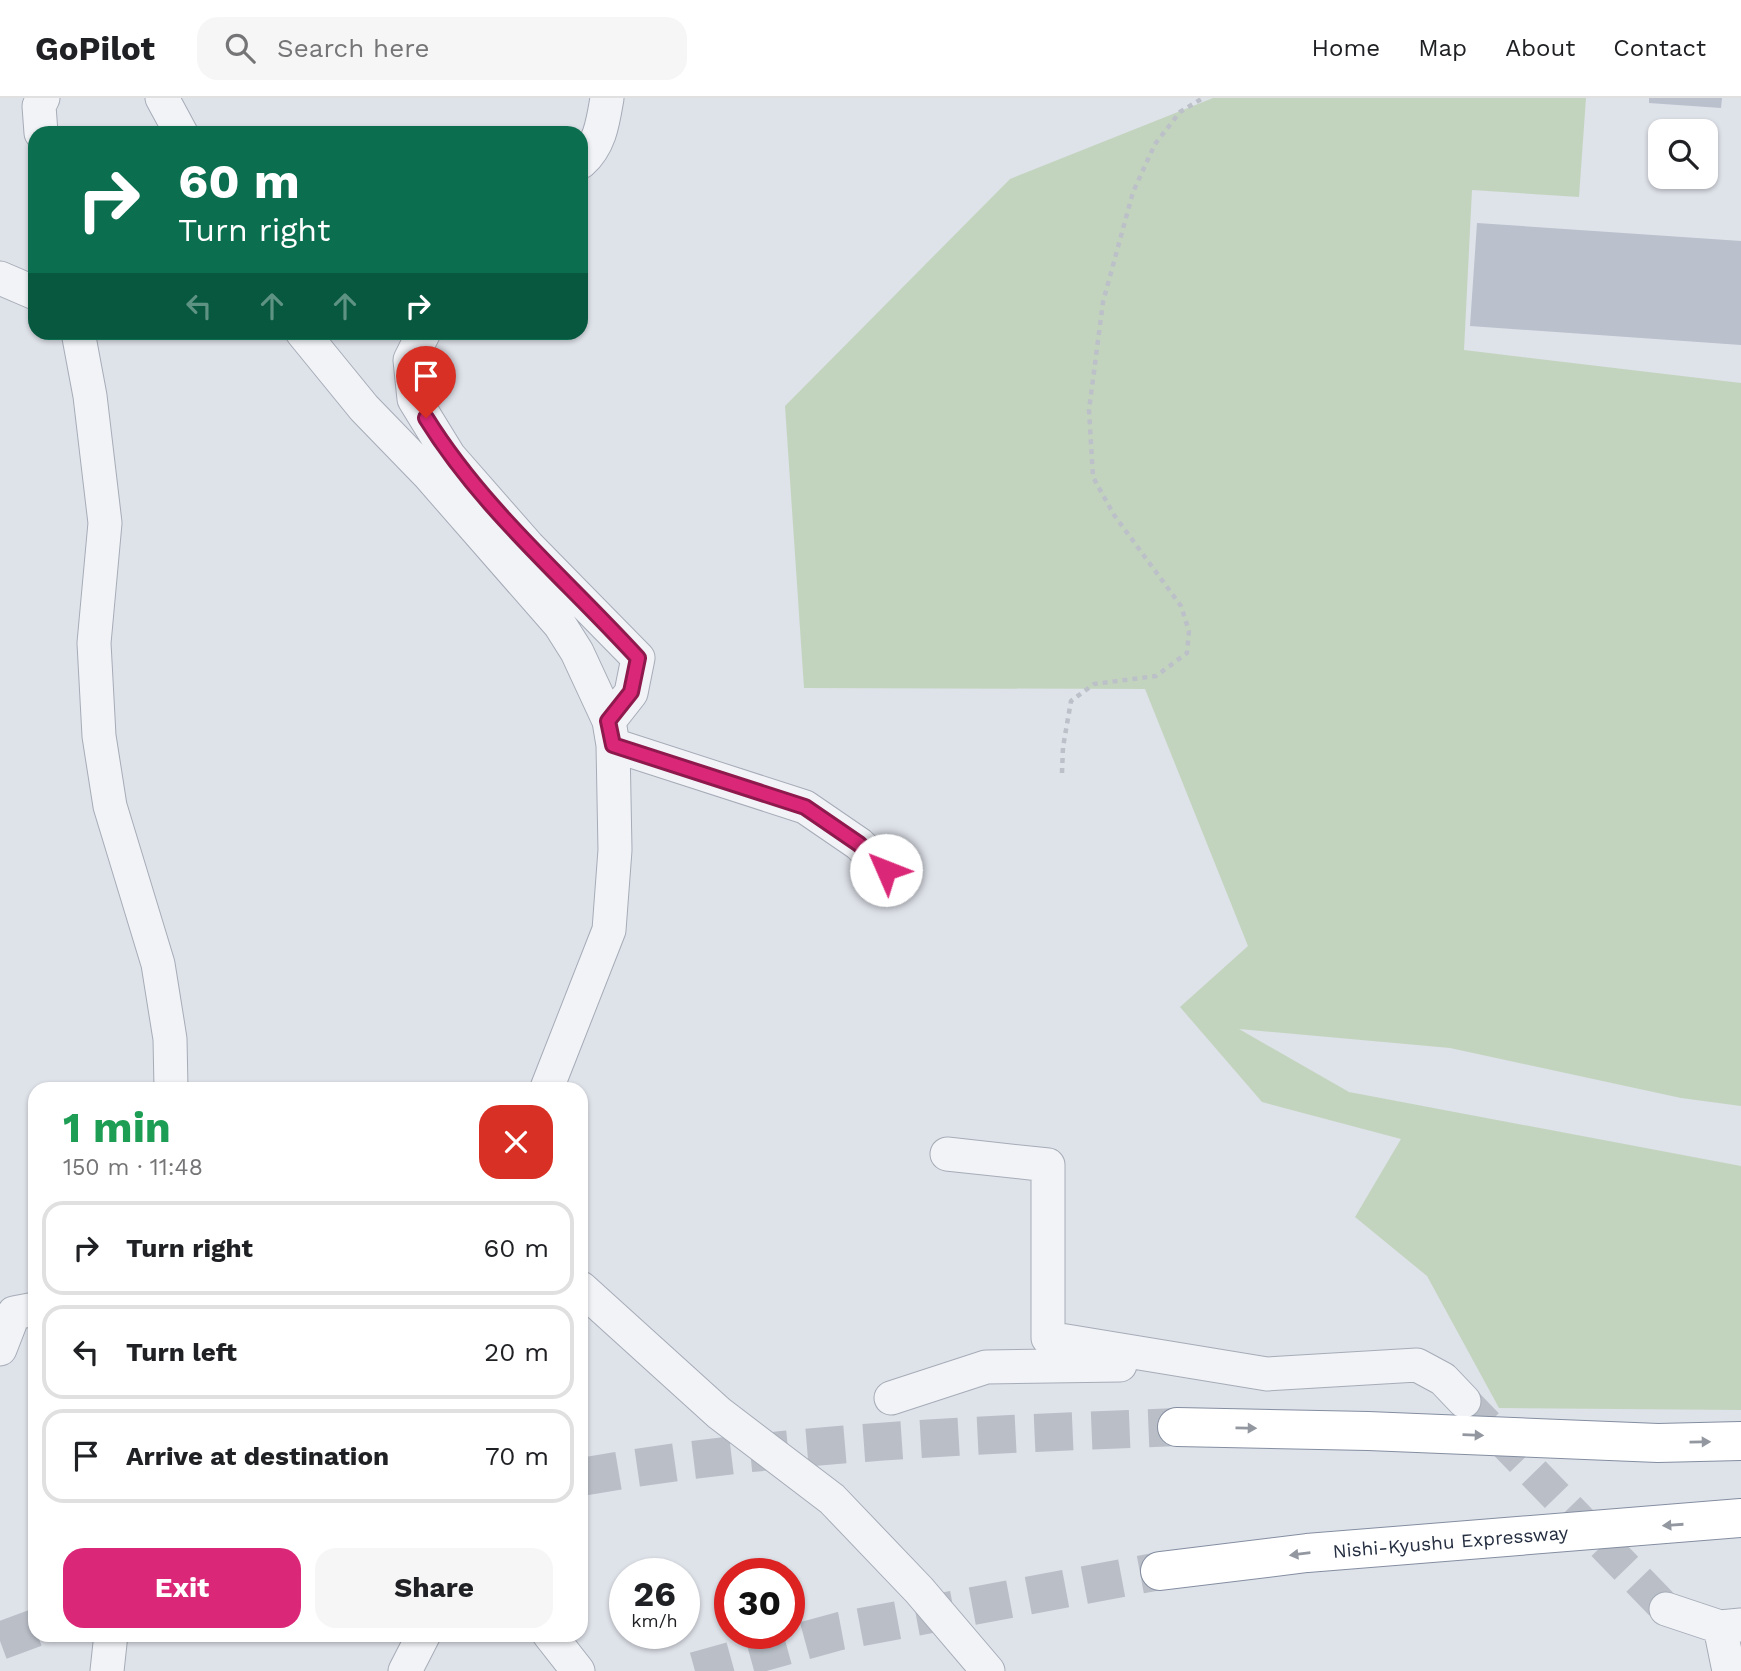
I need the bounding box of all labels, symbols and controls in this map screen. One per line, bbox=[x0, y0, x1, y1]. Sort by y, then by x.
search box bbox=[197, 17, 687, 80]
text: GoPilot bbox=[35, 29, 155, 68]
icon: search bbox=[221, 29, 259, 67]
text: Search here bbox=[277, 33, 429, 63]
text: Home bbox=[1312, 34, 1380, 62]
text: Map bbox=[1418, 34, 1467, 62]
text: About bbox=[1505, 34, 1575, 62]
text: Contact bbox=[1613, 34, 1706, 62]
map controls bbox=[1648, 119, 1718, 189]
button: search bbox=[1648, 119, 1718, 189]
text: 60 m bbox=[178, 152, 300, 210]
icon: right bbox=[63, 154, 154, 245]
text: Turn right bbox=[178, 211, 330, 249]
icon: left bbox=[180, 287, 218, 325]
icon: ahead bbox=[253, 287, 291, 325]
icon: ahead bbox=[326, 287, 364, 325]
icon: right bbox=[399, 287, 437, 325]
pin bbox=[396, 346, 456, 418]
icon: arrive bbox=[407, 357, 445, 395]
position arrow bbox=[849, 833, 923, 907]
text: 1 min bbox=[63, 1103, 171, 1152]
button: close bbox=[479, 1105, 553, 1179]
text: 150 m · 11:48 bbox=[63, 1154, 203, 1181]
icon: right bbox=[67, 1229, 105, 1267]
text: Turn right bbox=[126, 1233, 253, 1263]
text: 60 m bbox=[483, 1233, 549, 1263]
icon: left bbox=[67, 1333, 105, 1371]
text: Turn left bbox=[126, 1337, 237, 1367]
text: 20 m bbox=[484, 1337, 549, 1367]
one-way arrow bbox=[1235, 1423, 1257, 1434]
one-way arrow bbox=[1462, 1429, 1484, 1440]
one-way arrow bbox=[1690, 1436, 1712, 1448]
icon: arrive bbox=[67, 1437, 105, 1475]
text: Arrive at destination bbox=[126, 1441, 389, 1471]
text: 70 m bbox=[485, 1441, 549, 1471]
one-way arrow bbox=[1662, 1520, 1684, 1531]
street label: Nishi-Kyushu Expressway bbox=[1332, 1521, 1569, 1563]
button: Exit bbox=[63, 1548, 301, 1628]
button: Share bbox=[315, 1548, 553, 1628]
one-way arrow bbox=[1289, 1548, 1311, 1559]
speed limit sign: 30 bbox=[714, 1558, 805, 1649]
text: 26 bbox=[633, 1573, 676, 1615]
text: km/h bbox=[631, 1610, 678, 1631]

